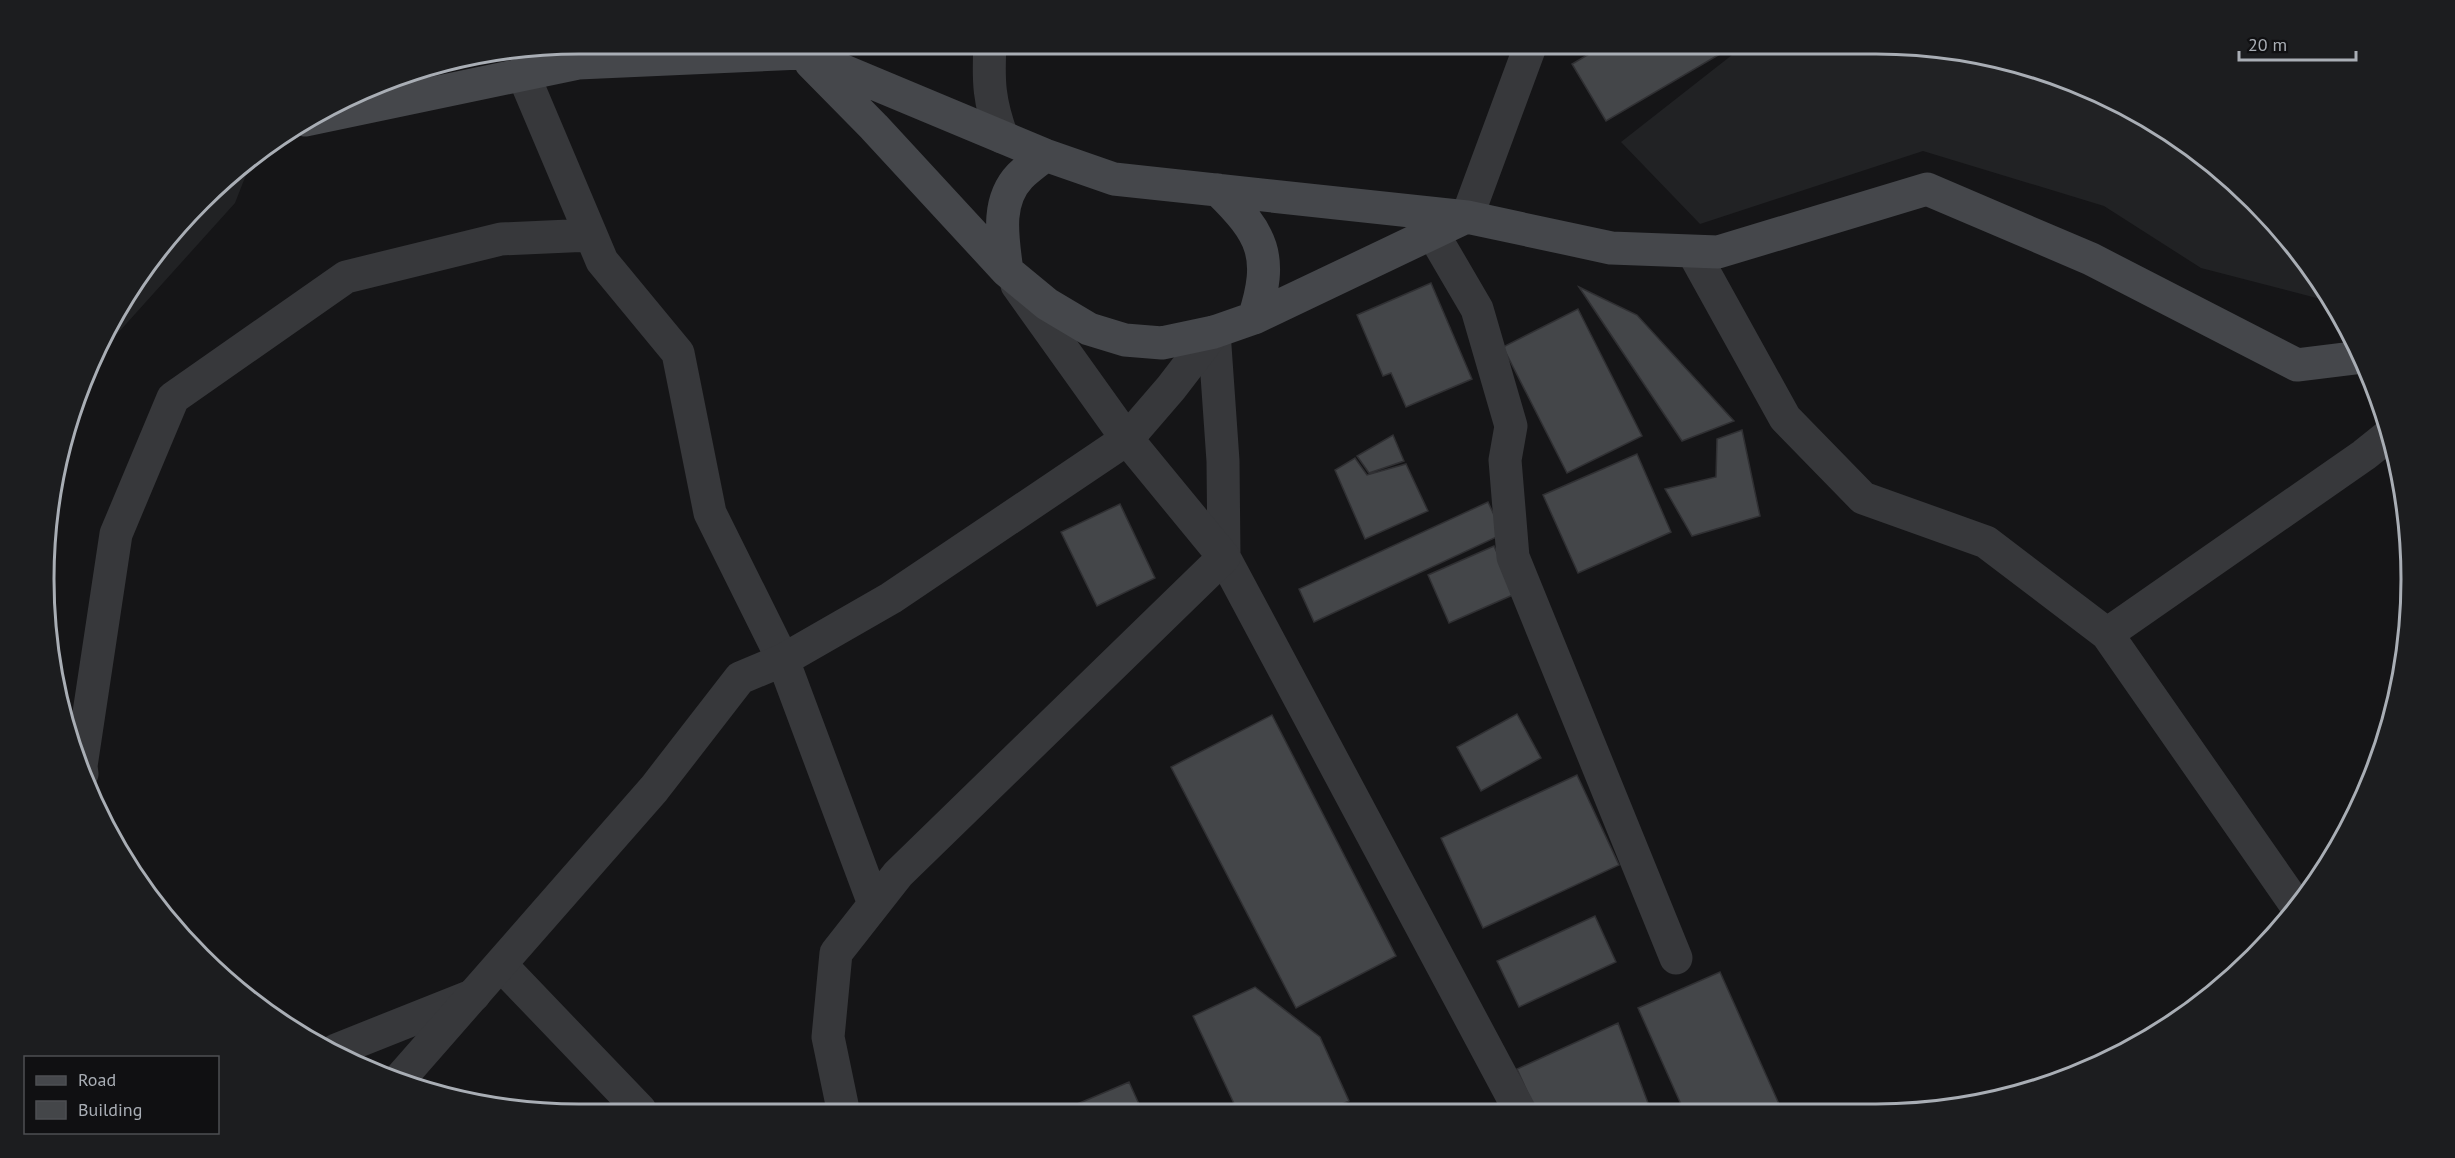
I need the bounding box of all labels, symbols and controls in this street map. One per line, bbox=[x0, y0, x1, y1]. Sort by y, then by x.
scale bar bbox=[2239, 24, 2356, 62]
text: 20 m bbox=[2248, 33, 2287, 56]
legend bbox=[24, 1056, 219, 1134]
text: Road bbox=[78, 1068, 116, 1091]
text: Building bbox=[78, 1098, 142, 1121]

